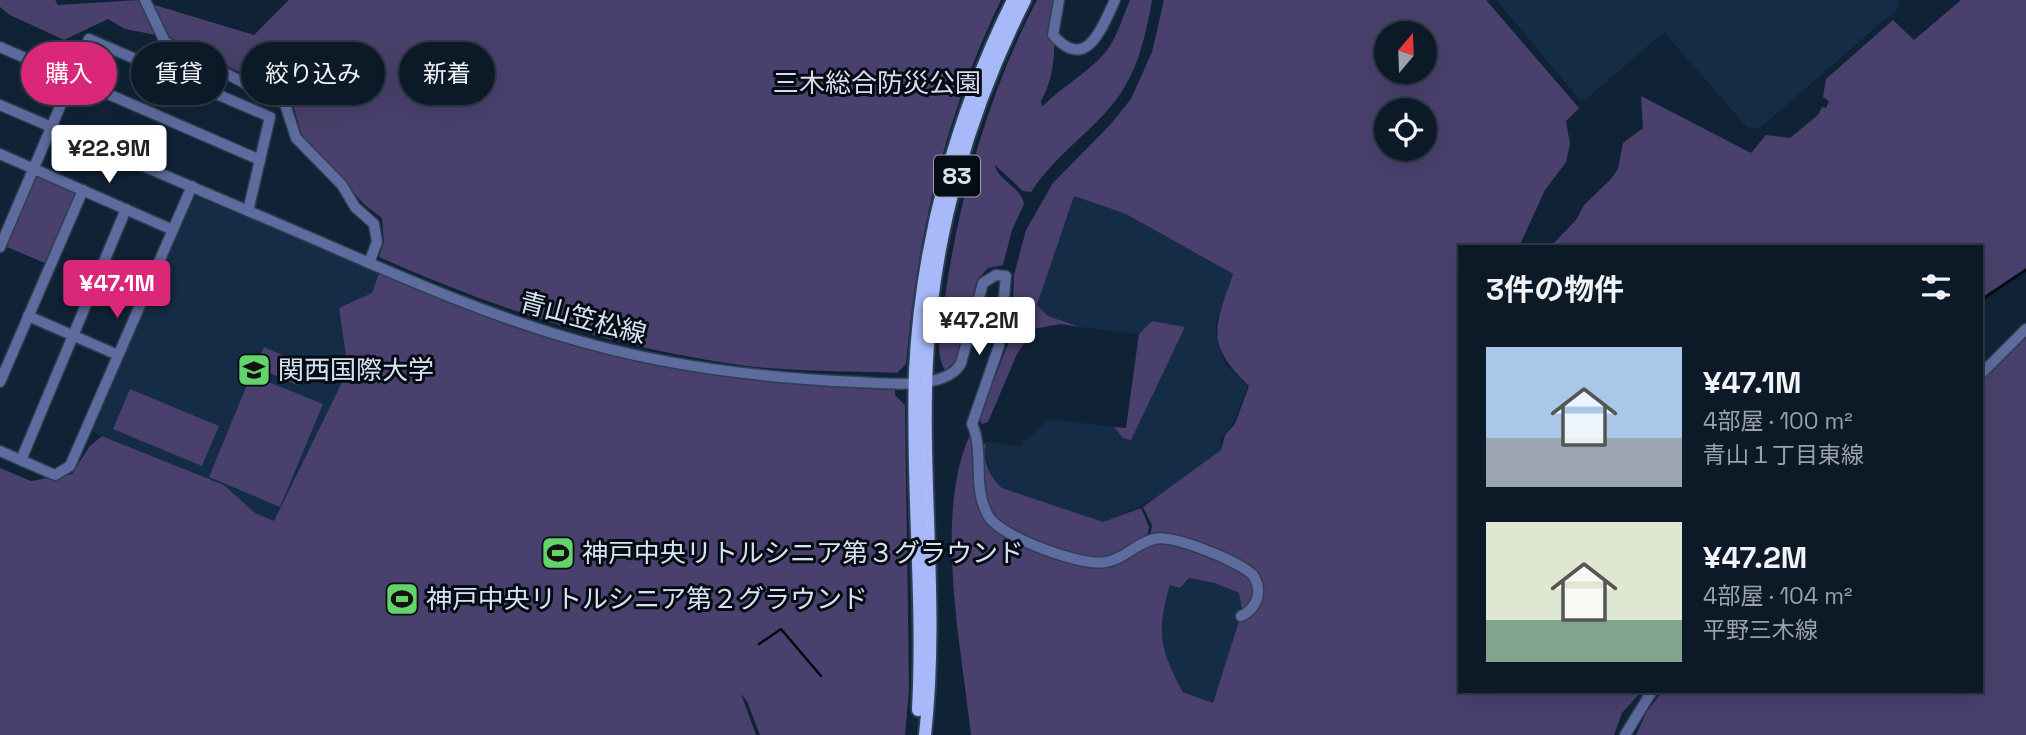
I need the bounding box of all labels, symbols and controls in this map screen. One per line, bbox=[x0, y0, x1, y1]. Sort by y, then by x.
north arrow bbox=[1374, 21, 1437, 84]
map controls bbox=[1374, 21, 1437, 161]
chip: 購入 bbox=[21, 42, 117, 105]
chip: 賃貸 bbox=[131, 42, 227, 105]
chip: 絞り込み bbox=[241, 42, 385, 105]
chip: 新着 bbox=[399, 42, 495, 105]
park label: 三木総合防災公園 bbox=[773, 66, 981, 100]
button: locate bbox=[1374, 98, 1437, 161]
pin: ¥22.9M bbox=[52, 125, 166, 185]
text: ¥22.9M bbox=[68, 133, 150, 163]
road number: 83 bbox=[934, 156, 980, 196]
pin: ¥47.1M bbox=[60, 260, 174, 320]
text: ¥47.1M bbox=[79, 268, 155, 298]
icon: filters bbox=[1917, 268, 1955, 306]
text: 3件の物件 bbox=[1486, 270, 1624, 309]
street label: 青山笠松線 bbox=[516, 285, 650, 351]
pin: ¥47.2M bbox=[922, 298, 1036, 357]
text: ¥47.2M bbox=[939, 305, 1019, 335]
school or university icon: 関西国際大学 bbox=[235, 351, 273, 389]
place label: 関西国際大学 bbox=[278, 353, 434, 387]
text: ¥47.1M bbox=[1703, 363, 1801, 402]
icon: home bbox=[1542, 375, 1626, 459]
text: 4部屋 · 100 m² bbox=[1703, 406, 1853, 436]
text: 青山１丁目東線 bbox=[1703, 440, 1864, 470]
sports icon: 神戸中央リトルシニア第３グラウンド bbox=[539, 534, 577, 572]
place label: 神戸中央リトルシニア第３グラウンド bbox=[582, 536, 1024, 570]
text: ¥47.2M bbox=[1703, 538, 1807, 577]
icon: home bbox=[1542, 550, 1626, 634]
sports icon: 神戸中央リトルシニア第２グラウンド bbox=[383, 580, 421, 618]
text: 4部屋 · 104 m² bbox=[1703, 581, 1852, 611]
place label: 神戸中央リトルシニア第２グラウンド bbox=[426, 582, 868, 616]
text: 平野三木線 bbox=[1703, 615, 1818, 645]

